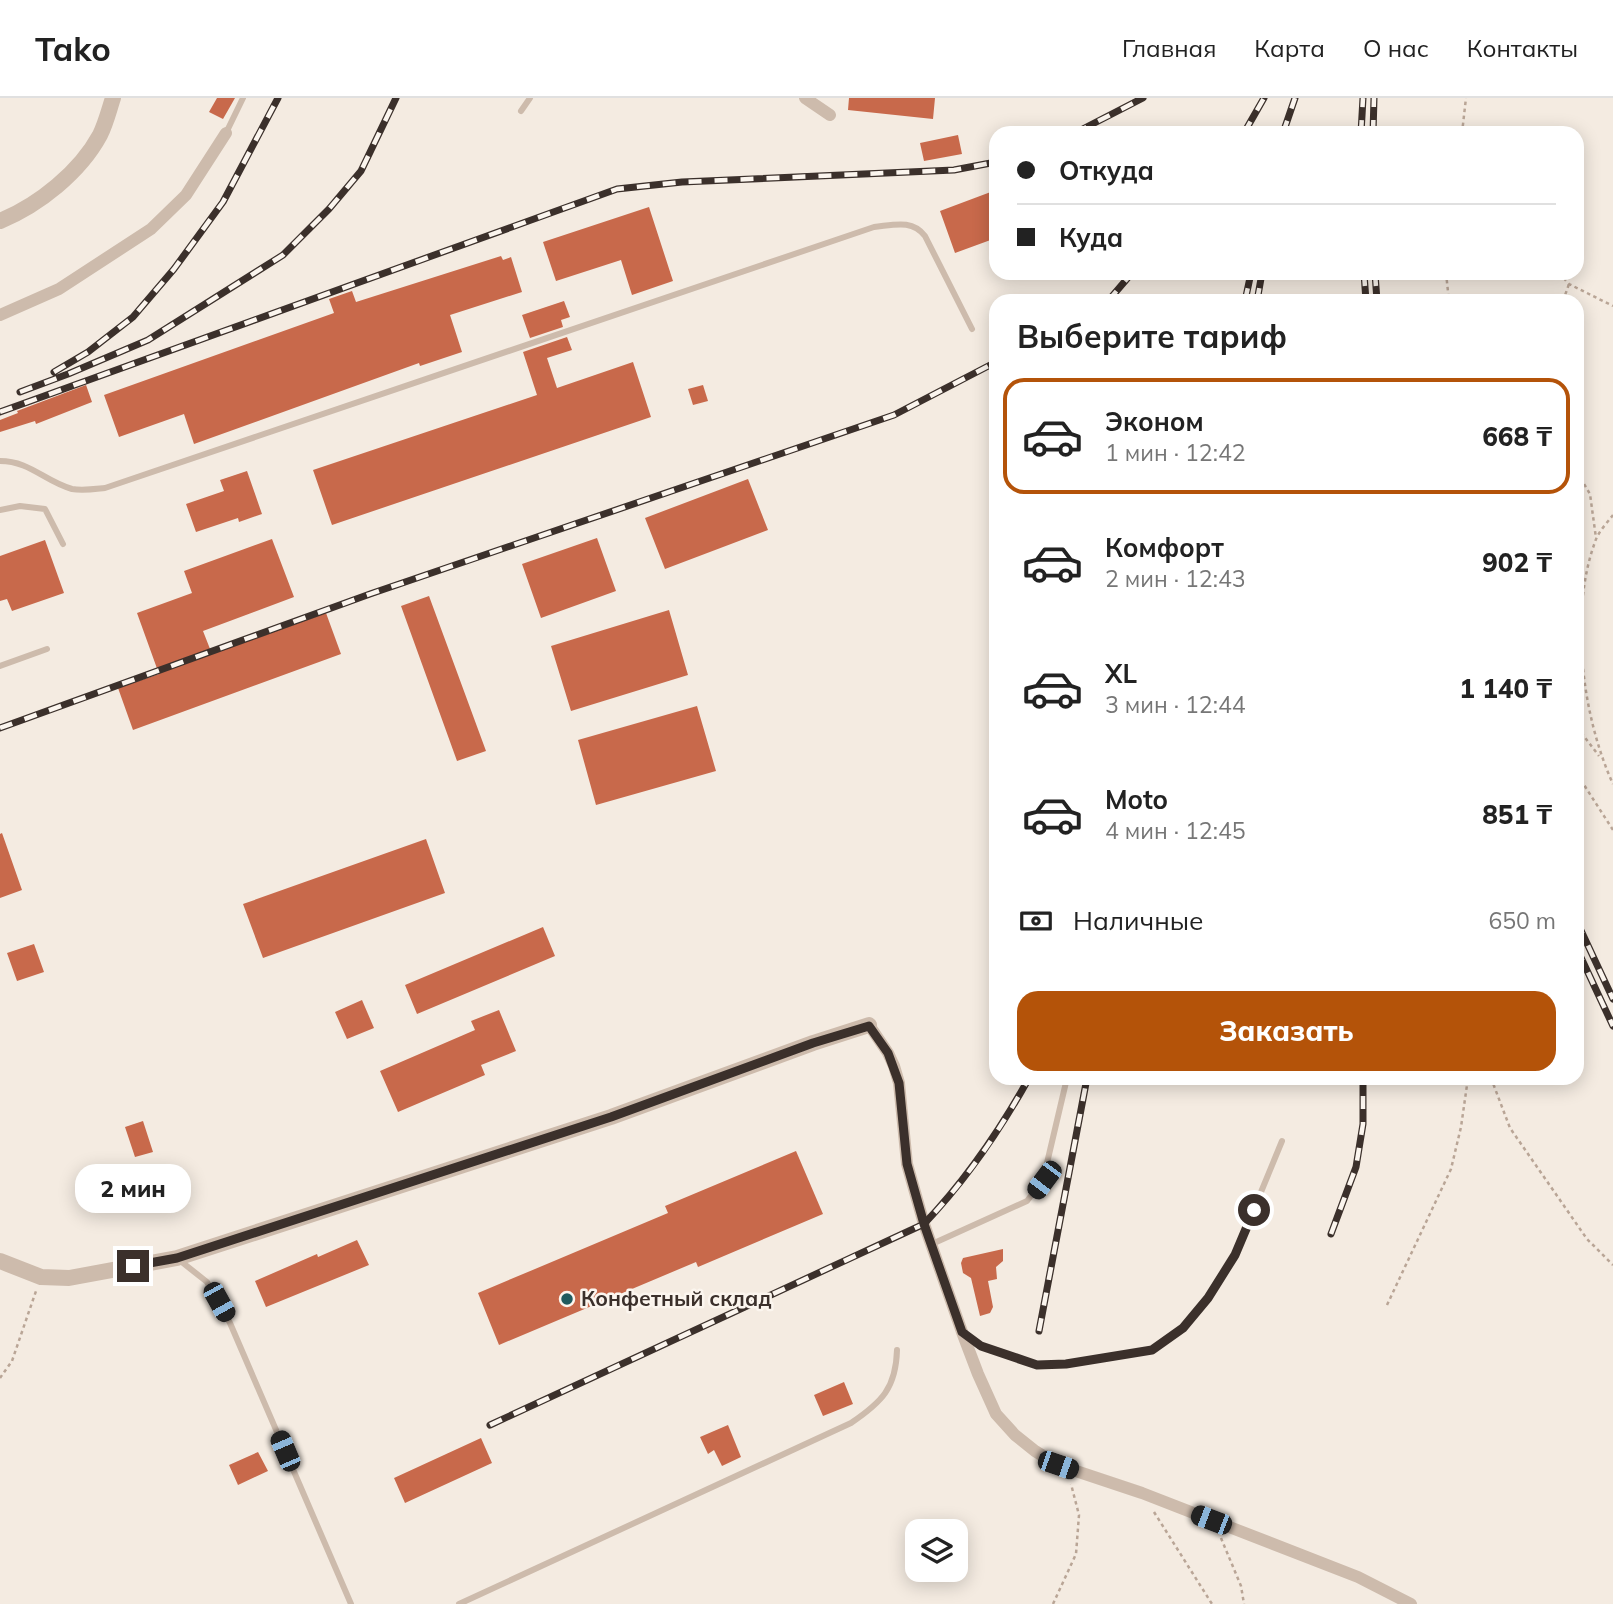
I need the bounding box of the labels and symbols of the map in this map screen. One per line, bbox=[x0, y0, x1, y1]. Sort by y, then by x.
car bbox=[1023, 1157, 1066, 1203]
callout: 2 мин bbox=[75, 1164, 191, 1214]
route start bbox=[1238, 1194, 1270, 1226]
route end bbox=[117, 1250, 149, 1282]
car bbox=[200, 1279, 239, 1325]
place label: Конфетный склад bbox=[581, 1285, 772, 1311]
marker: Конфетный склад bbox=[559, 1291, 575, 1307]
car bbox=[268, 1428, 303, 1474]
car bbox=[1035, 1448, 1082, 1482]
car bbox=[1188, 1503, 1235, 1537]

